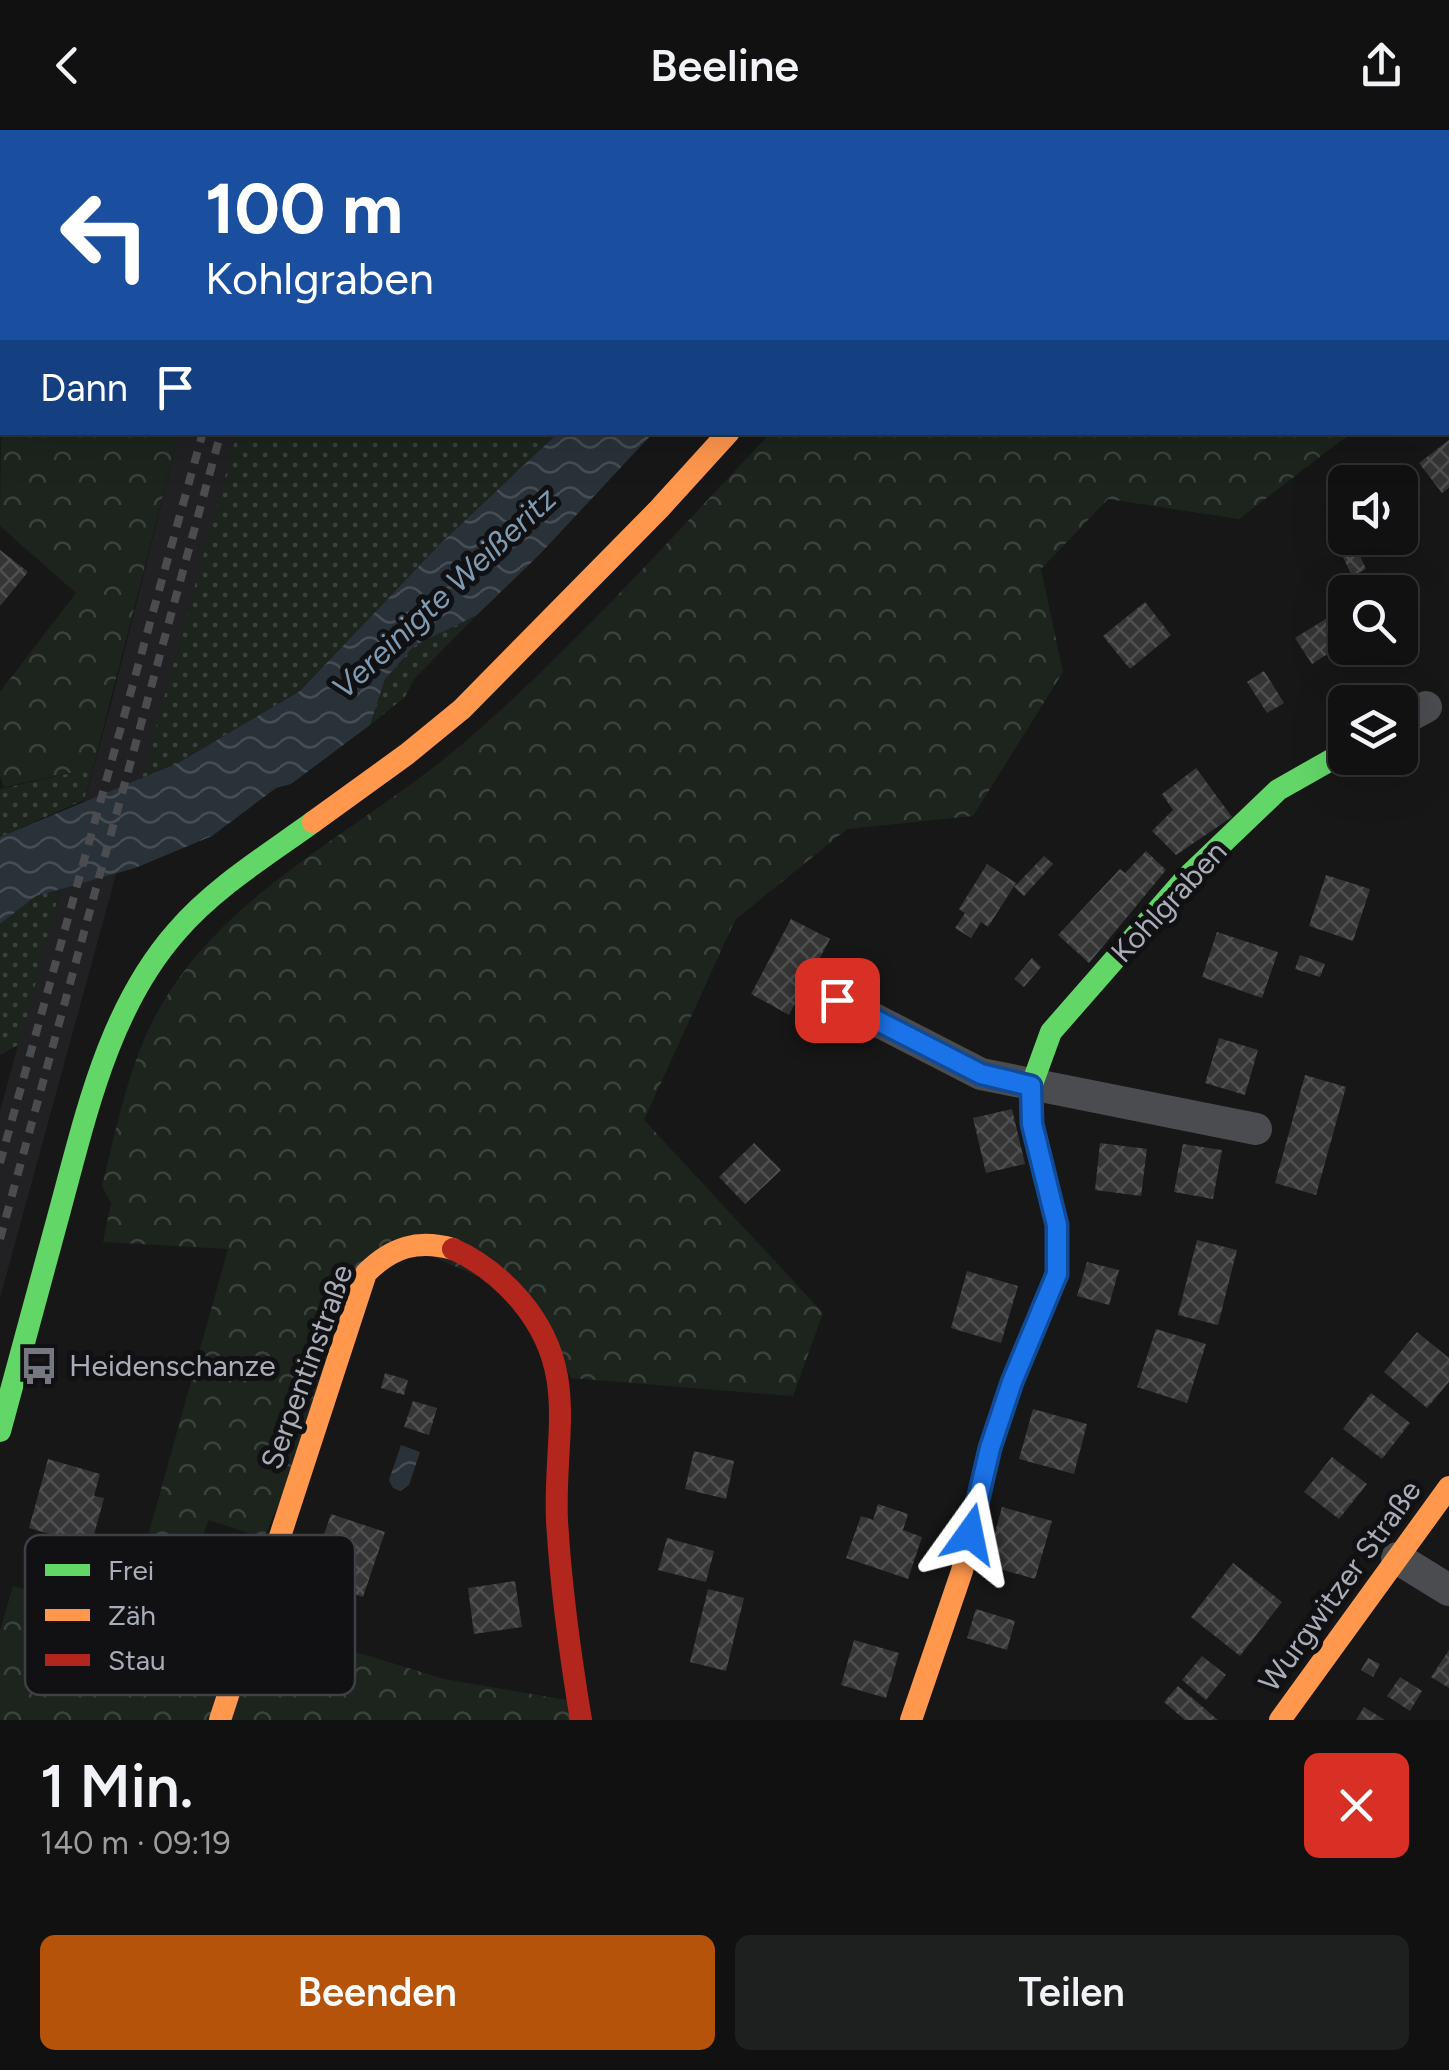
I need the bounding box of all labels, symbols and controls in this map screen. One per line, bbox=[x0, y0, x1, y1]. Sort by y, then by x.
icon: back bbox=[40, 38, 95, 93]
text: Beeline bbox=[650, 38, 799, 92]
icon: share bbox=[1354, 38, 1409, 93]
text: 100 m bbox=[205, 166, 403, 251]
icon: left bbox=[40, 170, 170, 300]
text: Kohlgraben bbox=[205, 251, 434, 305]
icon: arrive bbox=[148, 360, 203, 415]
text: Dann bbox=[40, 365, 128, 411]
map controls bbox=[1328, 465, 1418, 775]
button: sound bbox=[1328, 465, 1418, 555]
water label: Vereinigte Weißeritz bbox=[324, 479, 564, 707]
button: search bbox=[1328, 575, 1418, 665]
button: layers bbox=[1328, 685, 1418, 775]
street label: Kohlgraben bbox=[1103, 833, 1234, 970]
pin bbox=[795, 958, 880, 1043]
icon: arrive bbox=[810, 973, 865, 1028]
street label: Serpentinstraße bbox=[252, 1260, 361, 1474]
bus stop icon: Heidenschanze bbox=[18, 1345, 60, 1387]
place label: Heidenschanze bbox=[69, 1347, 276, 1384]
street label: Wurgwitzer Straße bbox=[1251, 1473, 1429, 1699]
position arrow bbox=[918, 1482, 1022, 1586]
legend bbox=[25, 1535, 355, 1695]
text: Frei bbox=[108, 1553, 154, 1587]
text: Zäh bbox=[108, 1598, 156, 1632]
text: Stau bbox=[108, 1643, 166, 1677]
text: 1 Min. bbox=[40, 1750, 194, 1822]
button: close bbox=[1304, 1753, 1409, 1858]
text: 140 m · 09:19 bbox=[40, 1824, 231, 1862]
button: Beenden bbox=[40, 1935, 715, 2050]
button: Teilen bbox=[735, 1935, 1409, 2050]

